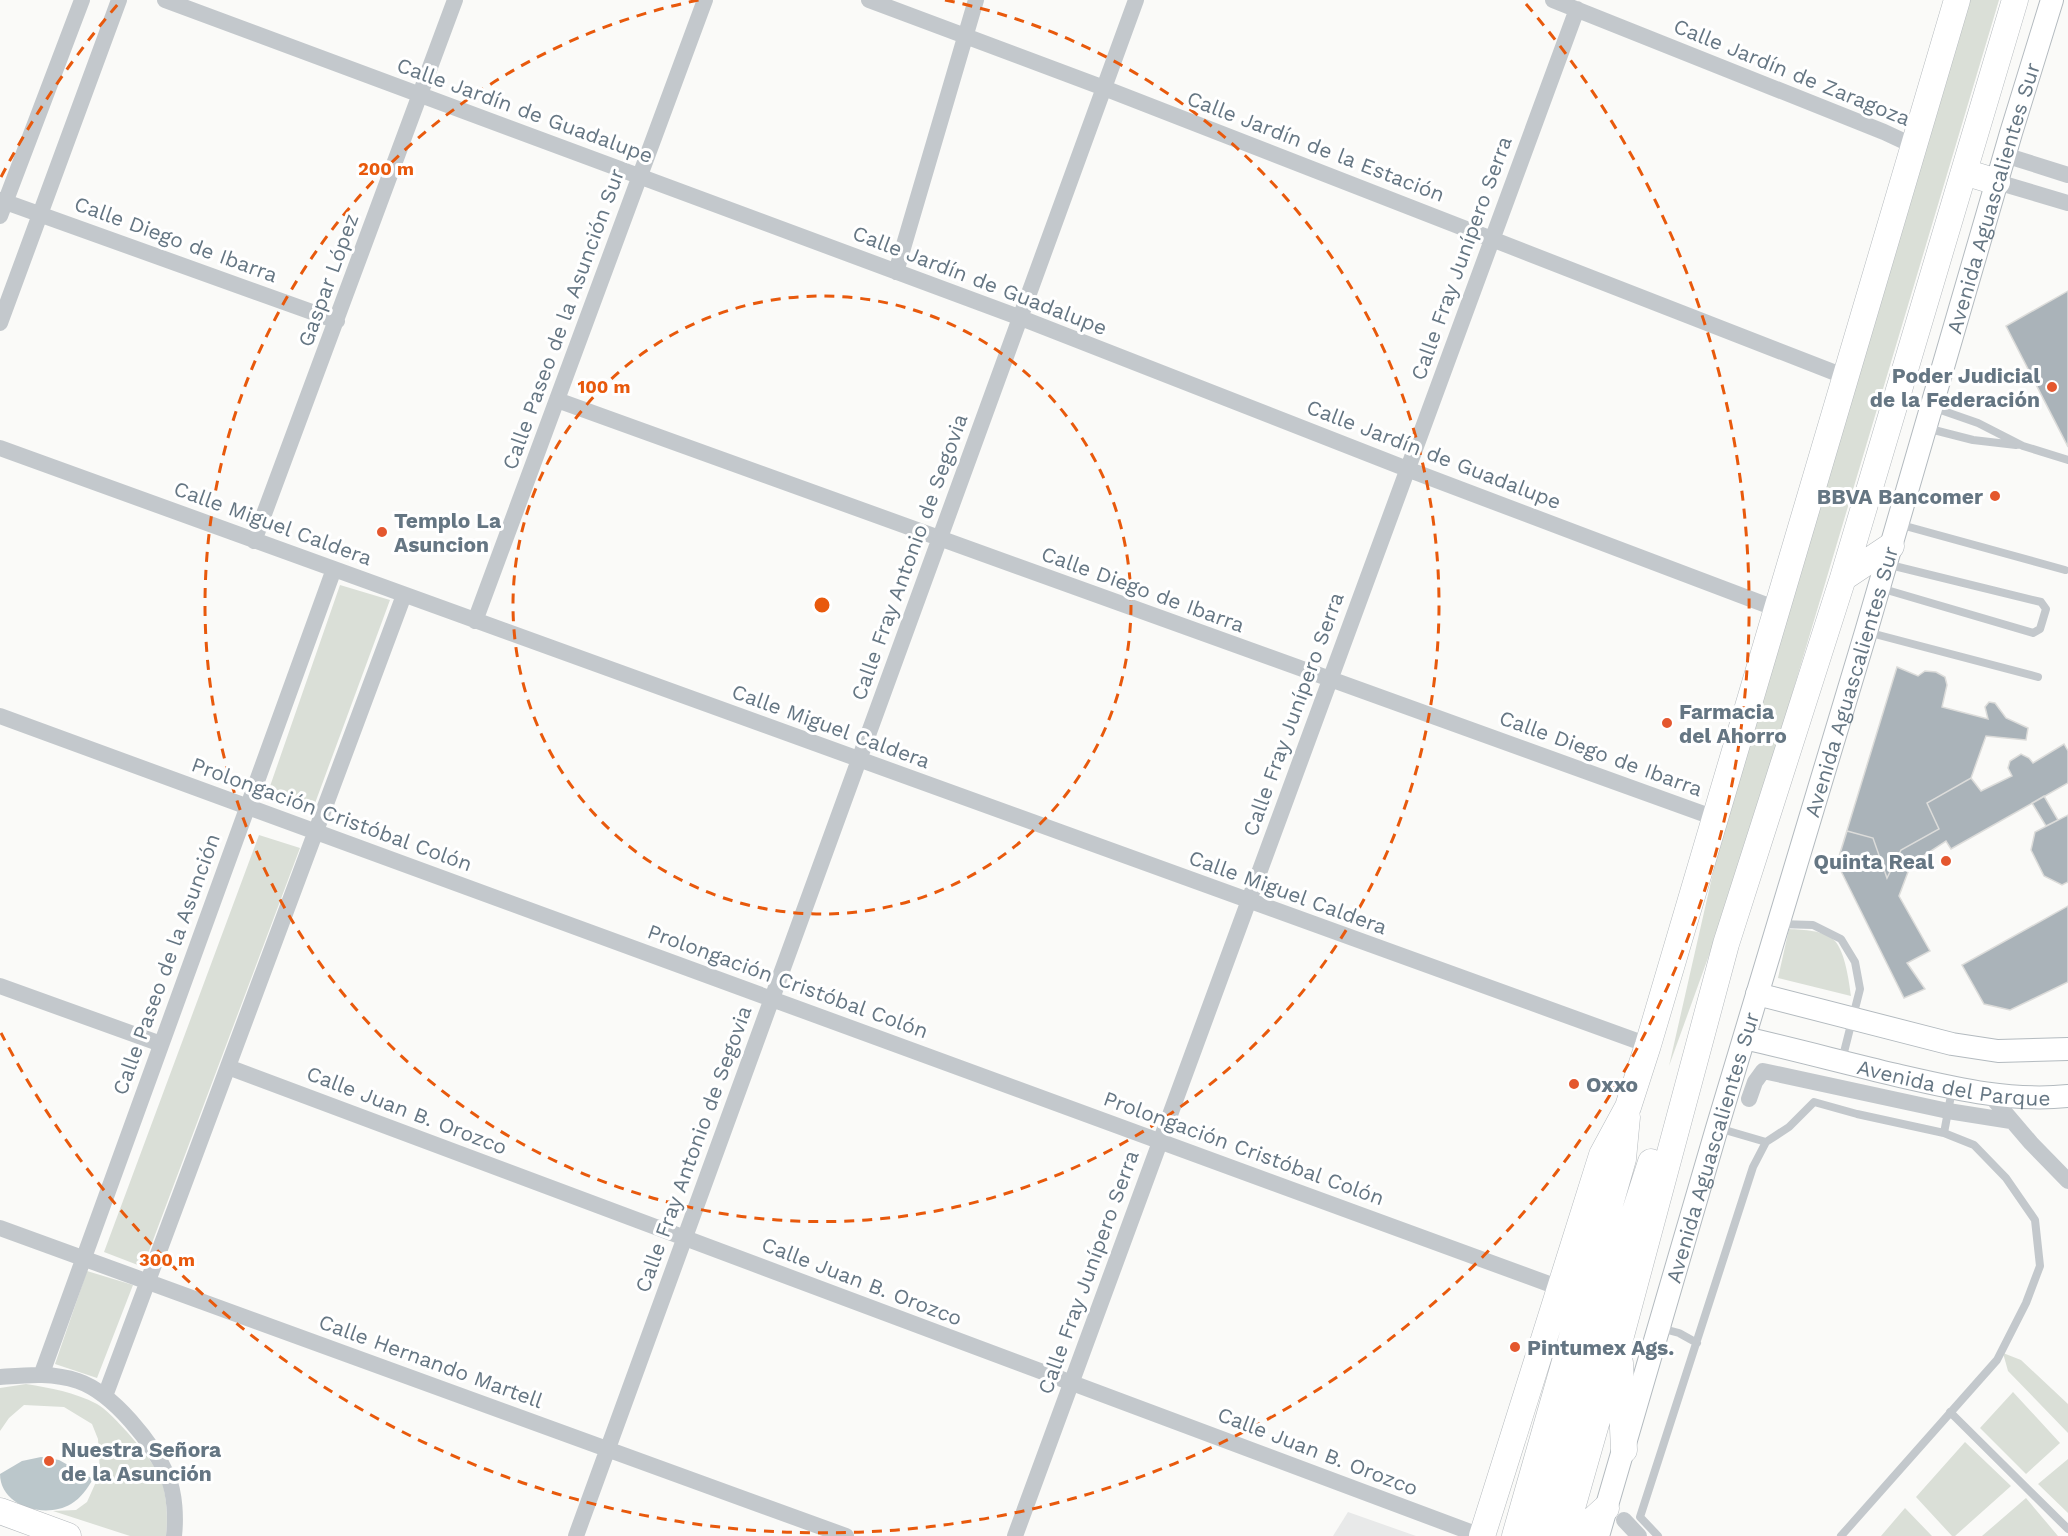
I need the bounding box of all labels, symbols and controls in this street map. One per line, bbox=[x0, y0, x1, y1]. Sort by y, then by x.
street label: Calle Jardín de Zaragoza bbox=[1670, 13, 1914, 131]
street label: Calle Jardín de Guadalupe bbox=[394, 52, 656, 168]
street label: Avenida Aguascalientes Sur bbox=[1941, 59, 2045, 336]
street label: Calle Jardín de la Estación bbox=[1184, 85, 1448, 207]
street label: Calle Fray Junípero Serra bbox=[1405, 133, 1517, 383]
text: 200 m bbox=[358, 158, 414, 179]
street label: Calle Paseo de la Asunción Sur bbox=[497, 165, 629, 473]
street label: Calle Diego de Ibarra bbox=[71, 191, 281, 287]
street label: Gaspar López bbox=[292, 210, 364, 350]
street label: Calle Jardín de Guadalupe bbox=[849, 220, 1111, 340]
place label: Poder Judicial de la Federación bbox=[1870, 363, 2040, 412]
text: 100 m bbox=[577, 376, 631, 397]
marker: Poder Judicial de la Federación bbox=[2045, 380, 2059, 394]
street label: Calle Jardín de Guadalupe bbox=[1303, 394, 1565, 514]
street label: Calle Fray Antonio de Segovia bbox=[845, 410, 973, 704]
street label: Calle Miguel Caldera bbox=[170, 475, 376, 571]
place label: BBVA Bancomer bbox=[1817, 484, 1983, 509]
marker: BBVA Bancomer bbox=[1988, 489, 2002, 503]
place label: Templo La Asuncion bbox=[394, 508, 502, 557]
marker: Templo La Asuncion bbox=[375, 525, 389, 539]
street label: Calle Diego de Ibarra bbox=[1038, 541, 1248, 637]
street label: Avenida Aguascalientes Sur bbox=[1799, 543, 1903, 820]
street label: Calle Fray Junípero Serra bbox=[1237, 589, 1349, 839]
centre of rings bbox=[812, 595, 832, 615]
street label: Calle Miguel Caldera bbox=[728, 678, 934, 774]
place label: Farmacia del Ahorro bbox=[1679, 699, 1787, 748]
street label: Calle Diego de Ibarra bbox=[1496, 705, 1706, 801]
marker: Farmacia del Ahorro bbox=[1660, 716, 1674, 730]
street label: Prolongación Cristóbal Colón bbox=[188, 751, 476, 877]
street label: Calle Paseo de la Asunción bbox=[107, 830, 225, 1098]
street label: Calle Miguel Caldera bbox=[1185, 844, 1391, 940]
place label: Quinta Real bbox=[1814, 849, 1934, 874]
marker: Quinta Real bbox=[1939, 854, 1953, 868]
street label: Prolongación Cristóbal Colón bbox=[644, 918, 932, 1044]
street label: Calle Fray Antonio de Segovia bbox=[629, 1002, 757, 1296]
street label: Avenida Aguascalientes Sur bbox=[1660, 1008, 1764, 1286]
street label: Avenida del Parque bbox=[1855, 1054, 2051, 1110]
street label: Calle Juan B. Orozco bbox=[303, 1060, 511, 1160]
place label: Oxxo bbox=[1586, 1072, 1638, 1097]
marker: Oxxo bbox=[1567, 1077, 1581, 1091]
street label: Prolongación Cristóbal Colón bbox=[1100, 1085, 1388, 1211]
street label: Calle Fray Junípero Serra bbox=[1032, 1147, 1144, 1397]
street label: Calle Juan B. Orozco bbox=[758, 1231, 966, 1331]
text: 300 m bbox=[139, 1249, 195, 1270]
street label: Calle Hernando Martell bbox=[316, 1309, 547, 1413]
place label: Pintumex Ags. bbox=[1527, 1335, 1674, 1360]
marker: Pintumex Ags. bbox=[1508, 1340, 1522, 1354]
street label: Calle Juan B. Orozco bbox=[1214, 1401, 1422, 1501]
place label: Nuestra Señora de la Asunción bbox=[61, 1437, 222, 1486]
marker: Nuestra Señora de la Asunción bbox=[42, 1454, 56, 1468]

